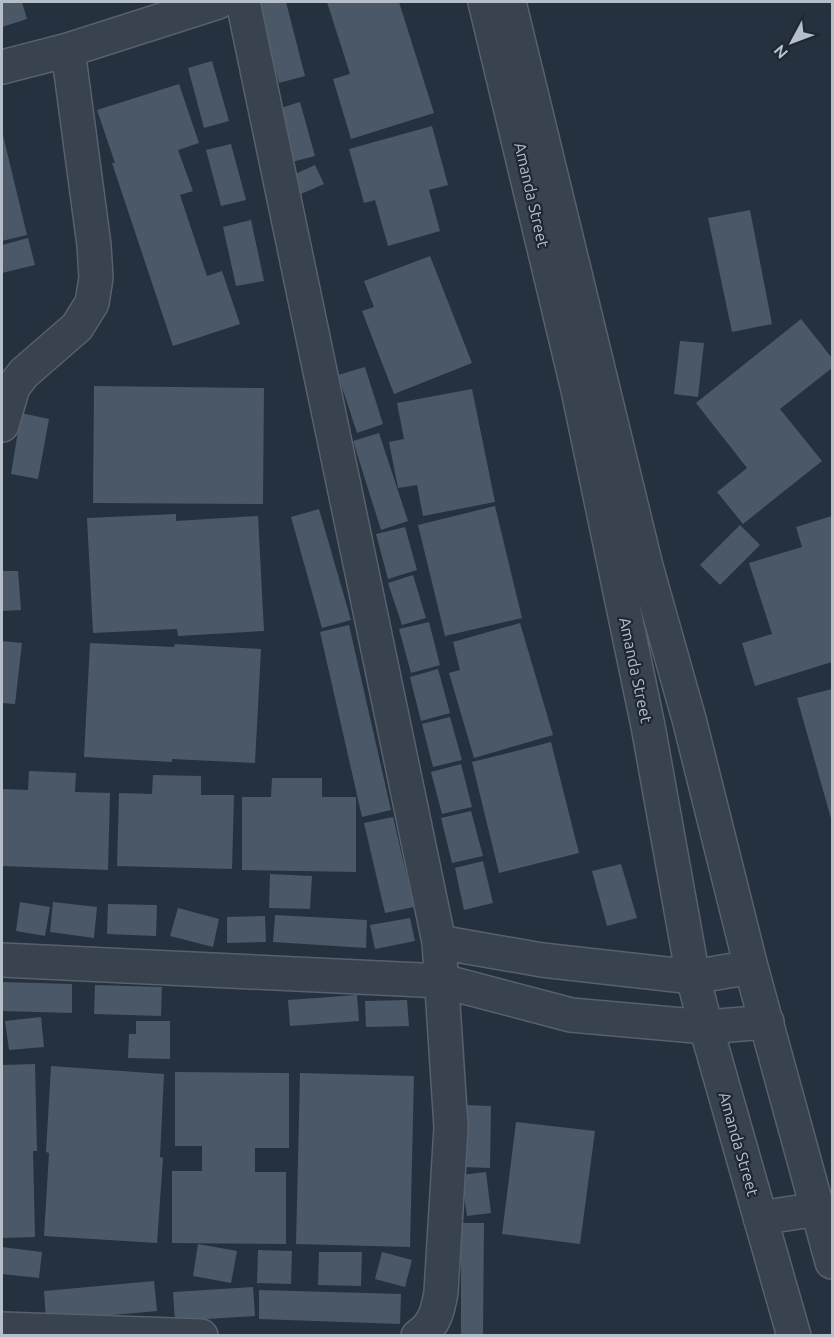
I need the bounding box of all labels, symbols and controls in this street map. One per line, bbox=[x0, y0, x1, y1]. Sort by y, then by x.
north arrow bbox=[762, 12, 822, 72]
text: N bbox=[770, 41, 791, 62]
street label: Amanda Street bbox=[511, 141, 553, 250]
street label: Amanda Street bbox=[616, 616, 656, 725]
street label: Amanda Street bbox=[716, 1090, 763, 1199]

